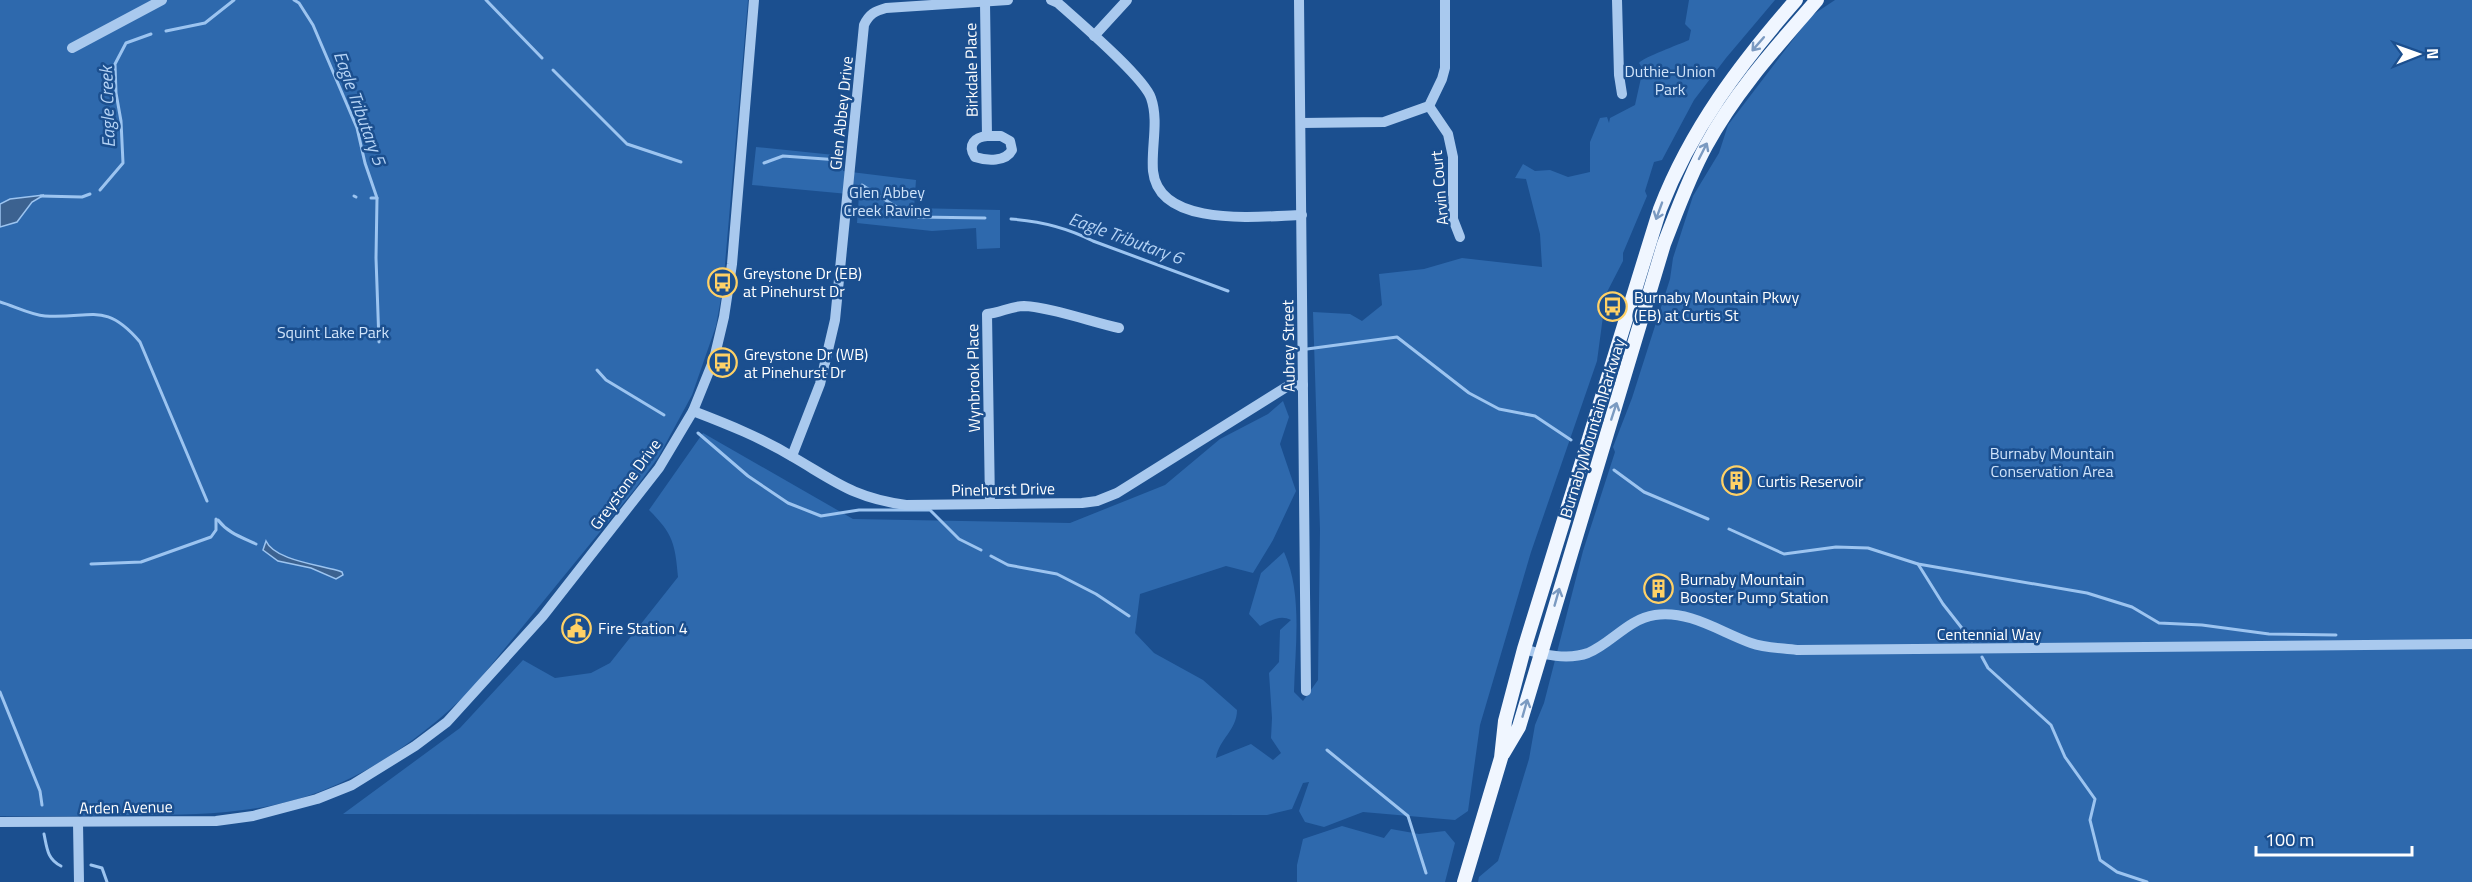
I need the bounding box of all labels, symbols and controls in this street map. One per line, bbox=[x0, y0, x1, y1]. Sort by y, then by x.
street label: Birkdale Place bbox=[958, 23, 984, 117]
north arrow bbox=[2388, 24, 2448, 84]
one-way arrow bbox=[1751, 36, 1765, 51]
water label: Eagle Tributary 5 bbox=[327, 47, 394, 171]
text: N bbox=[2421, 48, 2445, 59]
street label: Glen Abbey Drive bbox=[823, 55, 859, 171]
park label: Duthie-Union Park bbox=[1624, 59, 1716, 101]
water label: Eagle Creek bbox=[92, 64, 122, 148]
one-way arrow bbox=[1698, 143, 1710, 161]
street label: Arvin Court bbox=[1424, 149, 1454, 226]
park label: Glen Abbey Creek Ravine bbox=[843, 180, 931, 222]
one-way arrow bbox=[1653, 201, 1664, 220]
water label: Eagle Tributary 6 bbox=[1065, 205, 1189, 272]
place label: Greystone Dr (EB) at Pinehurst Dr bbox=[743, 261, 862, 303]
bus stop icon: Greystone Dr (EB) at Pinehurst Dr bbox=[706, 266, 738, 298]
place label: Burnaby Mountain Pkwy (EB) at Curtis St bbox=[1634, 285, 1799, 327]
bus stop icon: Burnaby Mountain Pkwy (EB) at Curtis St bbox=[1597, 290, 1629, 322]
street label: Aubrey Street bbox=[1275, 299, 1301, 392]
park label: Squint Lake Park bbox=[277, 320, 389, 344]
street label: Wynbrook Place bbox=[960, 324, 986, 432]
street label: Burnaby Mountain Parkway bbox=[1553, 335, 1631, 521]
place label: Greystone Dr (WB) at Pinehurst Dr bbox=[744, 342, 868, 384]
bus stop icon: Greystone Dr (WB) at Pinehurst Dr bbox=[707, 347, 739, 379]
one-way arrow bbox=[1609, 402, 1620, 421]
street label: Greystone Drive bbox=[584, 433, 666, 535]
park label: Burnaby Mountain Conservation Area bbox=[1990, 441, 2114, 483]
building icon: Curtis Reservoir bbox=[1720, 465, 1752, 497]
place label: Curtis Reservoir bbox=[1757, 469, 1864, 493]
street label: Pinehurst Drive bbox=[951, 476, 1055, 502]
place label: Burnaby Mountain Booster Pump Station bbox=[1680, 567, 1829, 609]
building icon: Burnaby Mountain Booster Pump Station bbox=[1643, 572, 1675, 604]
one-way arrow bbox=[1552, 588, 1563, 607]
public building icon: Fire Station 4 bbox=[561, 612, 593, 644]
place label: Fire Station 4 bbox=[598, 616, 688, 640]
street label: Centennial Way bbox=[1937, 622, 2041, 646]
one-way arrow bbox=[1520, 698, 1531, 717]
street label: Arden Avenue bbox=[79, 794, 173, 820]
scale bar bbox=[2256, 819, 2412, 857]
text: 100 m bbox=[2265, 826, 2314, 853]

